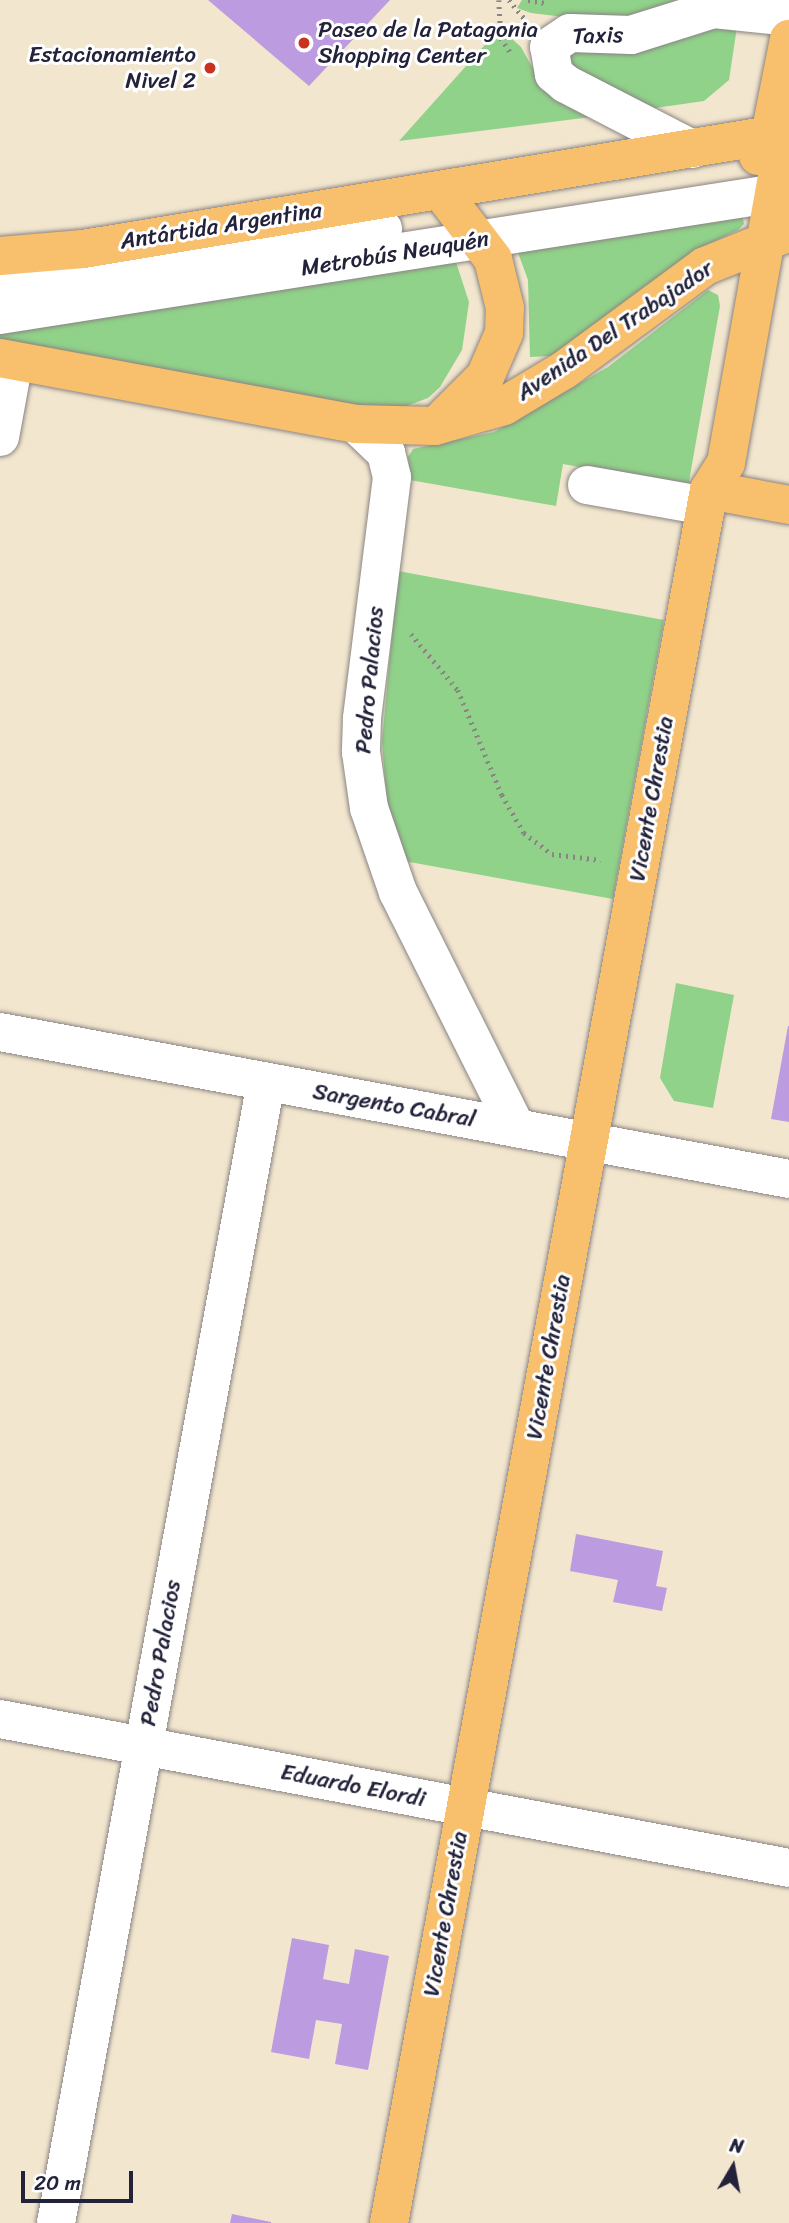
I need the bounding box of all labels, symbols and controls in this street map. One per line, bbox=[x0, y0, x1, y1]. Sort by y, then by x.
place label: Paseo de la Patagonia Shopping Center bbox=[318, 16, 538, 70]
street label: Taxis bbox=[572, 21, 624, 51]
marker: Paseo de la Patagonia Shopping Center bbox=[296, 35, 312, 51]
place label: Estacionamiento Nivel 2 bbox=[29, 41, 196, 95]
marker: Estacionamiento Nivel 2 bbox=[202, 60, 218, 76]
street label: Antártida Argentina bbox=[117, 196, 325, 256]
street label: Metrobús Neuquén bbox=[299, 225, 491, 283]
street label: Avenida Del Trabajador bbox=[511, 255, 719, 407]
street label: Pedro Palacios bbox=[350, 605, 390, 755]
street label: Vicente Chrestia bbox=[624, 714, 680, 884]
street label: Sargento Cabral bbox=[310, 1078, 478, 1134]
street label: Vicente Chrestia bbox=[521, 1272, 577, 1442]
street label: Pedro Palacios bbox=[135, 1578, 187, 1728]
street label: Eduardo Elordi bbox=[278, 1758, 428, 1814]
street label: Vicente Chrestia bbox=[418, 1829, 474, 1999]
text: N bbox=[727, 2128, 746, 2163]
north arrow bbox=[698, 2132, 768, 2202]
scale bar bbox=[24, 2156, 136, 2200]
text: 20 m bbox=[34, 2164, 81, 2202]

